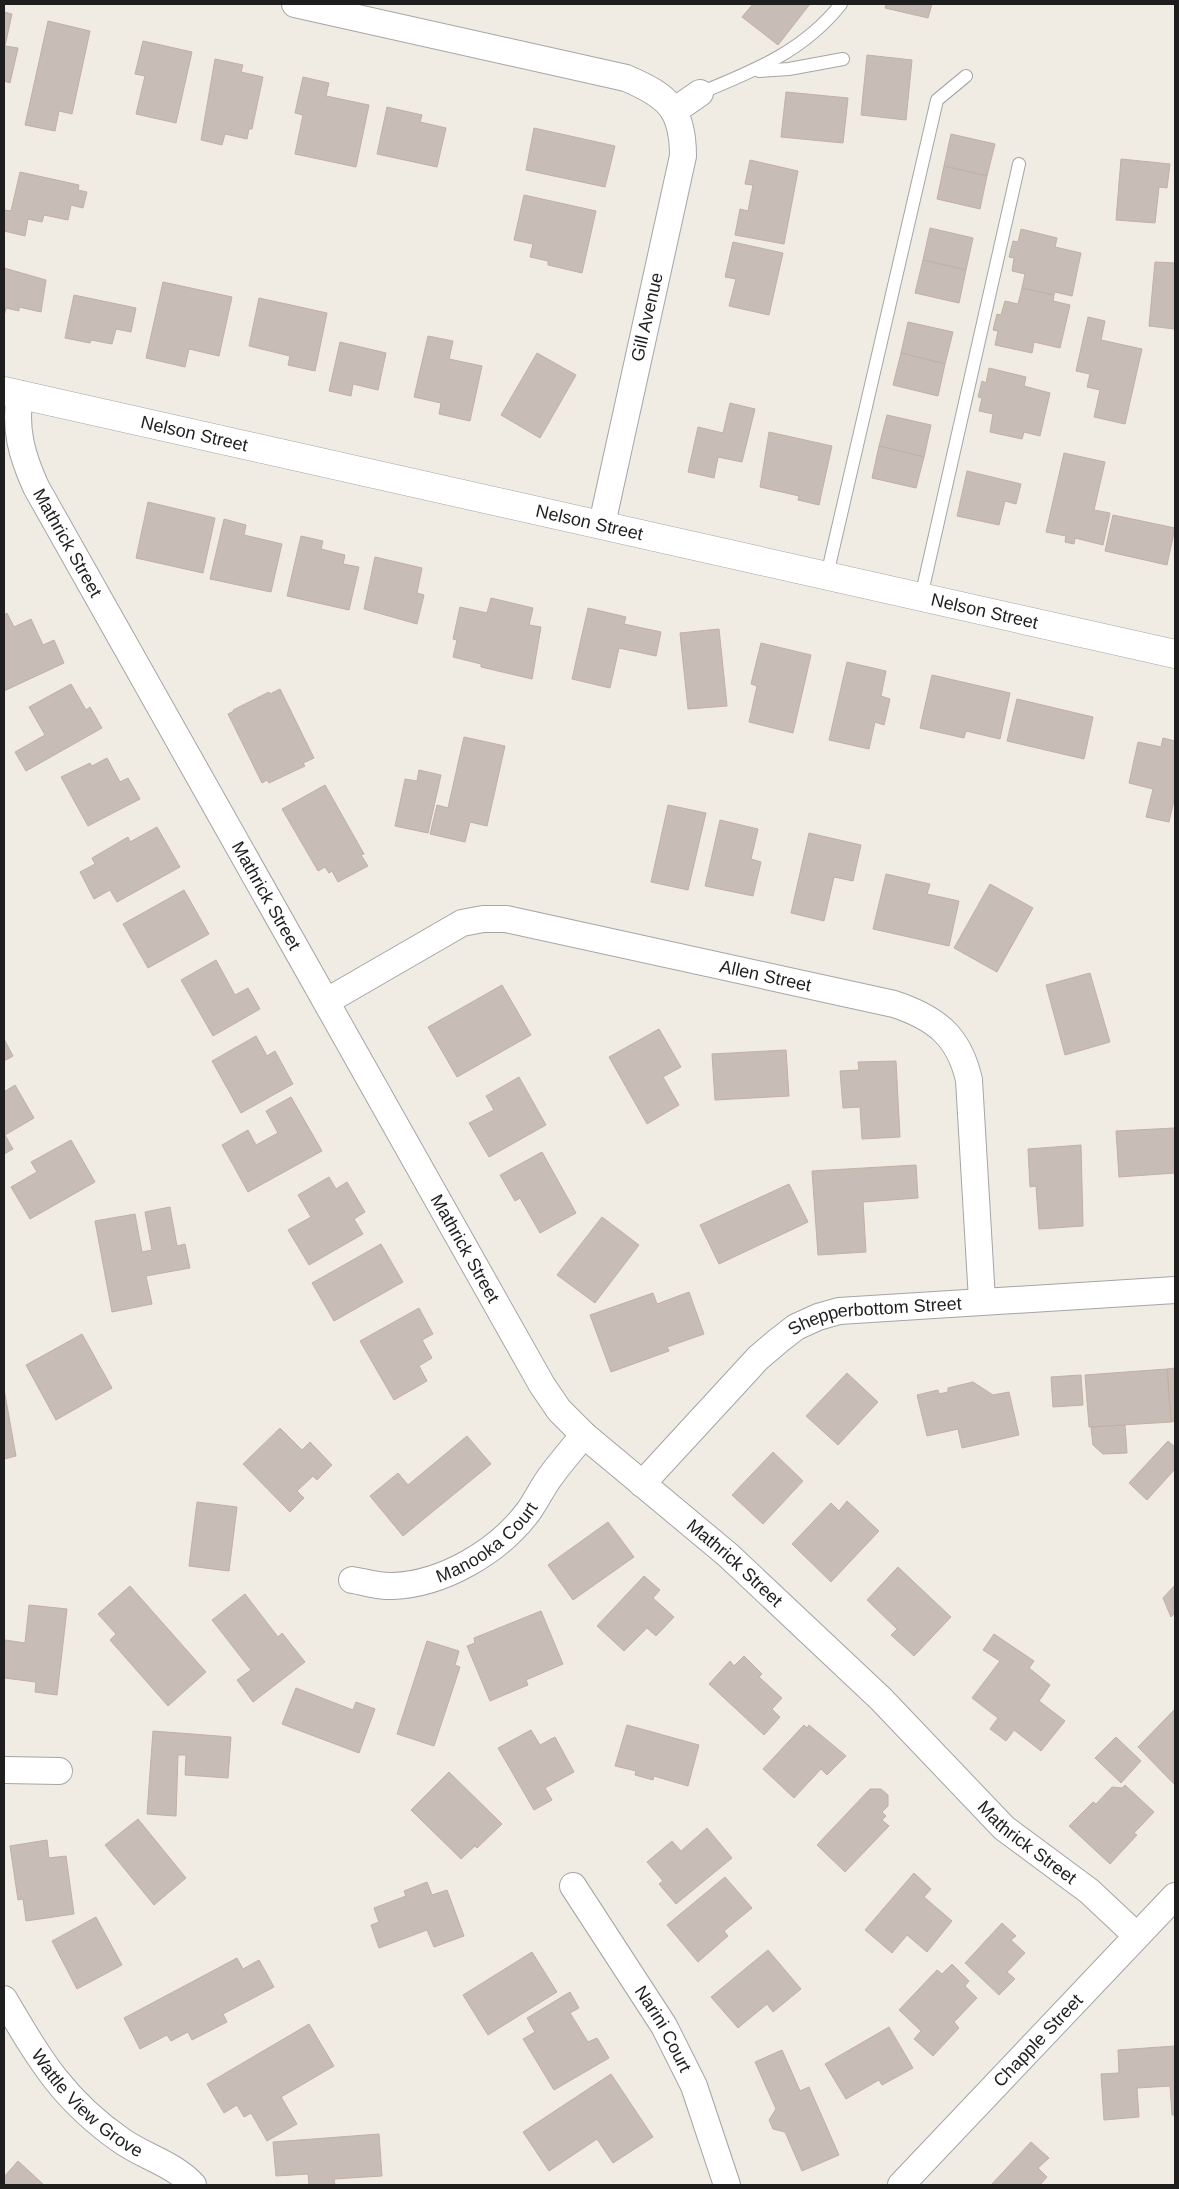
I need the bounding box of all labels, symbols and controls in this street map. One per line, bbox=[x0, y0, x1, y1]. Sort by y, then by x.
street label: Gill Avenue bbox=[627, 271, 667, 363]
street label: Nelson Street bbox=[139, 412, 250, 455]
street label: Mathrick Street bbox=[29, 485, 106, 600]
street label: Nelson Street bbox=[534, 501, 645, 544]
street label: Nelson Street bbox=[929, 590, 1040, 633]
street label: Mathrick Street bbox=[228, 838, 305, 953]
street label: Allen Street bbox=[718, 956, 813, 996]
street label: Mathrick Street bbox=[427, 1191, 504, 1306]
street label: Shepperbottom Street bbox=[784, 1293, 962, 1339]
street label: Manooka Court bbox=[433, 1499, 542, 1587]
street label: Mathrick Street bbox=[683, 1515, 786, 1611]
street label: Mathrick Street bbox=[974, 1797, 1080, 1888]
street label: Narini Court bbox=[631, 1982, 695, 2075]
street label: Chapple Street bbox=[989, 1990, 1087, 2091]
street label: Wattle View Grove bbox=[27, 2046, 146, 2161]

